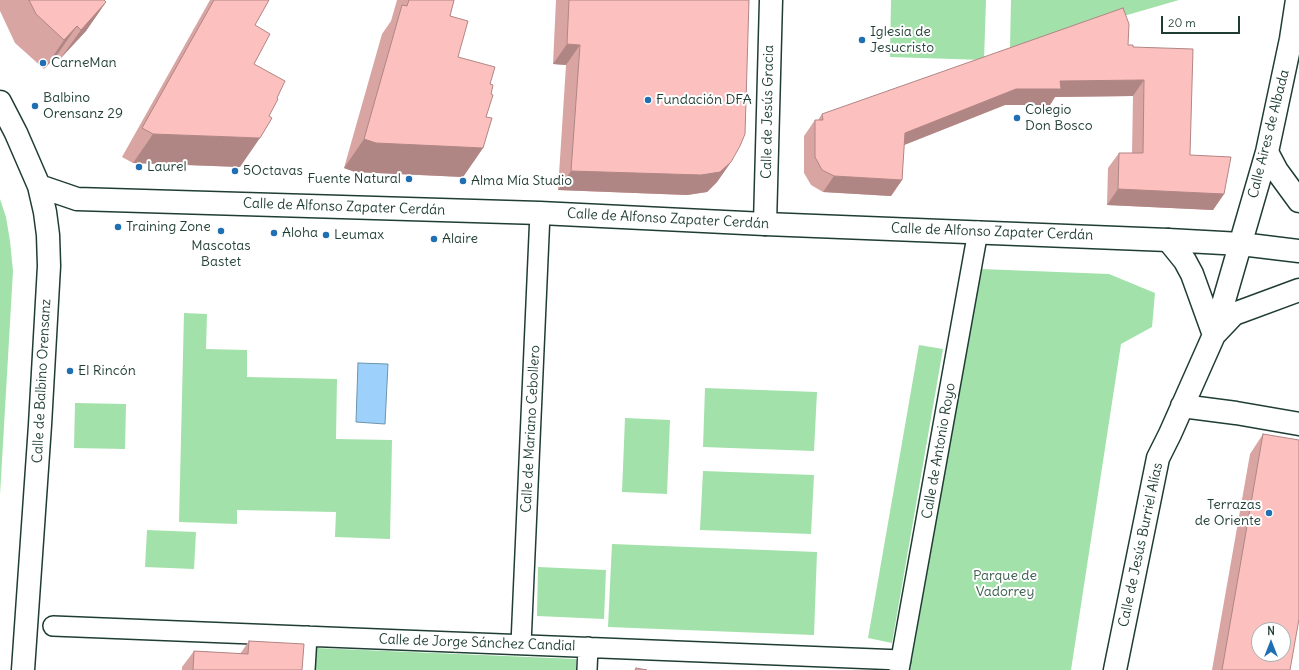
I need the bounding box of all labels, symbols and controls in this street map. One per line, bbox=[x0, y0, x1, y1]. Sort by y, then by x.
scale bar bbox=[1163, 8, 1242, 34]
text: 20 m bbox=[1168, 15, 1196, 30]
place label: Iglesia de Jesucristo bbox=[870, 24, 934, 56]
marker: Iglesia de Jesucristo bbox=[857, 35, 867, 45]
street label: Calle de Jesús Gracia bbox=[758, 45, 778, 179]
place label: CarneMan bbox=[51, 55, 117, 71]
marker: CarneMan bbox=[38, 58, 48, 68]
street label: Calle Aires de Albada bbox=[1245, 68, 1293, 200]
place label: Balbino Orensanz 29 bbox=[43, 90, 123, 122]
place label: Fundación DFA bbox=[656, 92, 752, 108]
marker: Fundación DFA bbox=[643, 95, 653, 105]
marker: Balbino Orensanz 29 bbox=[30, 101, 40, 111]
place label: Colegio Don Bosco bbox=[1025, 102, 1093, 134]
marker: Colegio Don Bosco bbox=[1012, 113, 1022, 123]
place label: Laurel bbox=[147, 159, 187, 175]
marker: Laurel bbox=[134, 162, 144, 172]
place label: 5Octavas bbox=[243, 163, 303, 179]
marker: 5Octavas bbox=[230, 166, 240, 176]
place label: Fuente Natural bbox=[307, 171, 401, 187]
place label: Alma Mía Studio bbox=[471, 173, 572, 189]
marker: Fuente Natural bbox=[404, 174, 414, 184]
marker: Alma Mía Studio bbox=[458, 176, 468, 186]
street label: Calle de Alfonso Zapater Cerdán bbox=[243, 195, 445, 219]
street label: Calle de Alfonso Zapater Cerdán bbox=[566, 205, 770, 233]
place label: Training Zone bbox=[126, 219, 211, 235]
street label: Calle de Alfonso Zapater Cerdán bbox=[891, 220, 1093, 244]
marker: Training Zone bbox=[113, 222, 123, 232]
place label: Aloha bbox=[282, 225, 318, 241]
marker: Mascotas Bastet bbox=[216, 226, 226, 236]
place label: Leumax bbox=[334, 227, 384, 243]
marker: Aloha bbox=[269, 228, 279, 238]
marker: Leumax bbox=[321, 230, 331, 240]
place label: Alaire bbox=[442, 231, 478, 247]
marker: Alaire bbox=[429, 234, 439, 244]
place label: Mascotas Bastet bbox=[191, 238, 251, 270]
street label: Calle de Balbino Orensanz bbox=[29, 298, 55, 464]
street label: Calle de Mariano Cebollero bbox=[518, 345, 544, 513]
place label: El Rincón bbox=[78, 363, 136, 379]
marker: El Rincón bbox=[65, 366, 75, 376]
street label: Calle de Antonio Royo bbox=[919, 382, 959, 520]
street label: Calle de Jesús Burriel Alías bbox=[1115, 461, 1167, 629]
place label: Terrazas de Oriente bbox=[1195, 497, 1261, 530]
marker: Terrazas de Oriente bbox=[1264, 508, 1274, 518]
park label: Parque de Vadorrey bbox=[973, 568, 1037, 600]
north arrow bbox=[1251, 622, 1291, 662]
text: N bbox=[1267, 624, 1275, 638]
street label: Calle de Jorge Sánchez Candial bbox=[378, 631, 576, 655]

